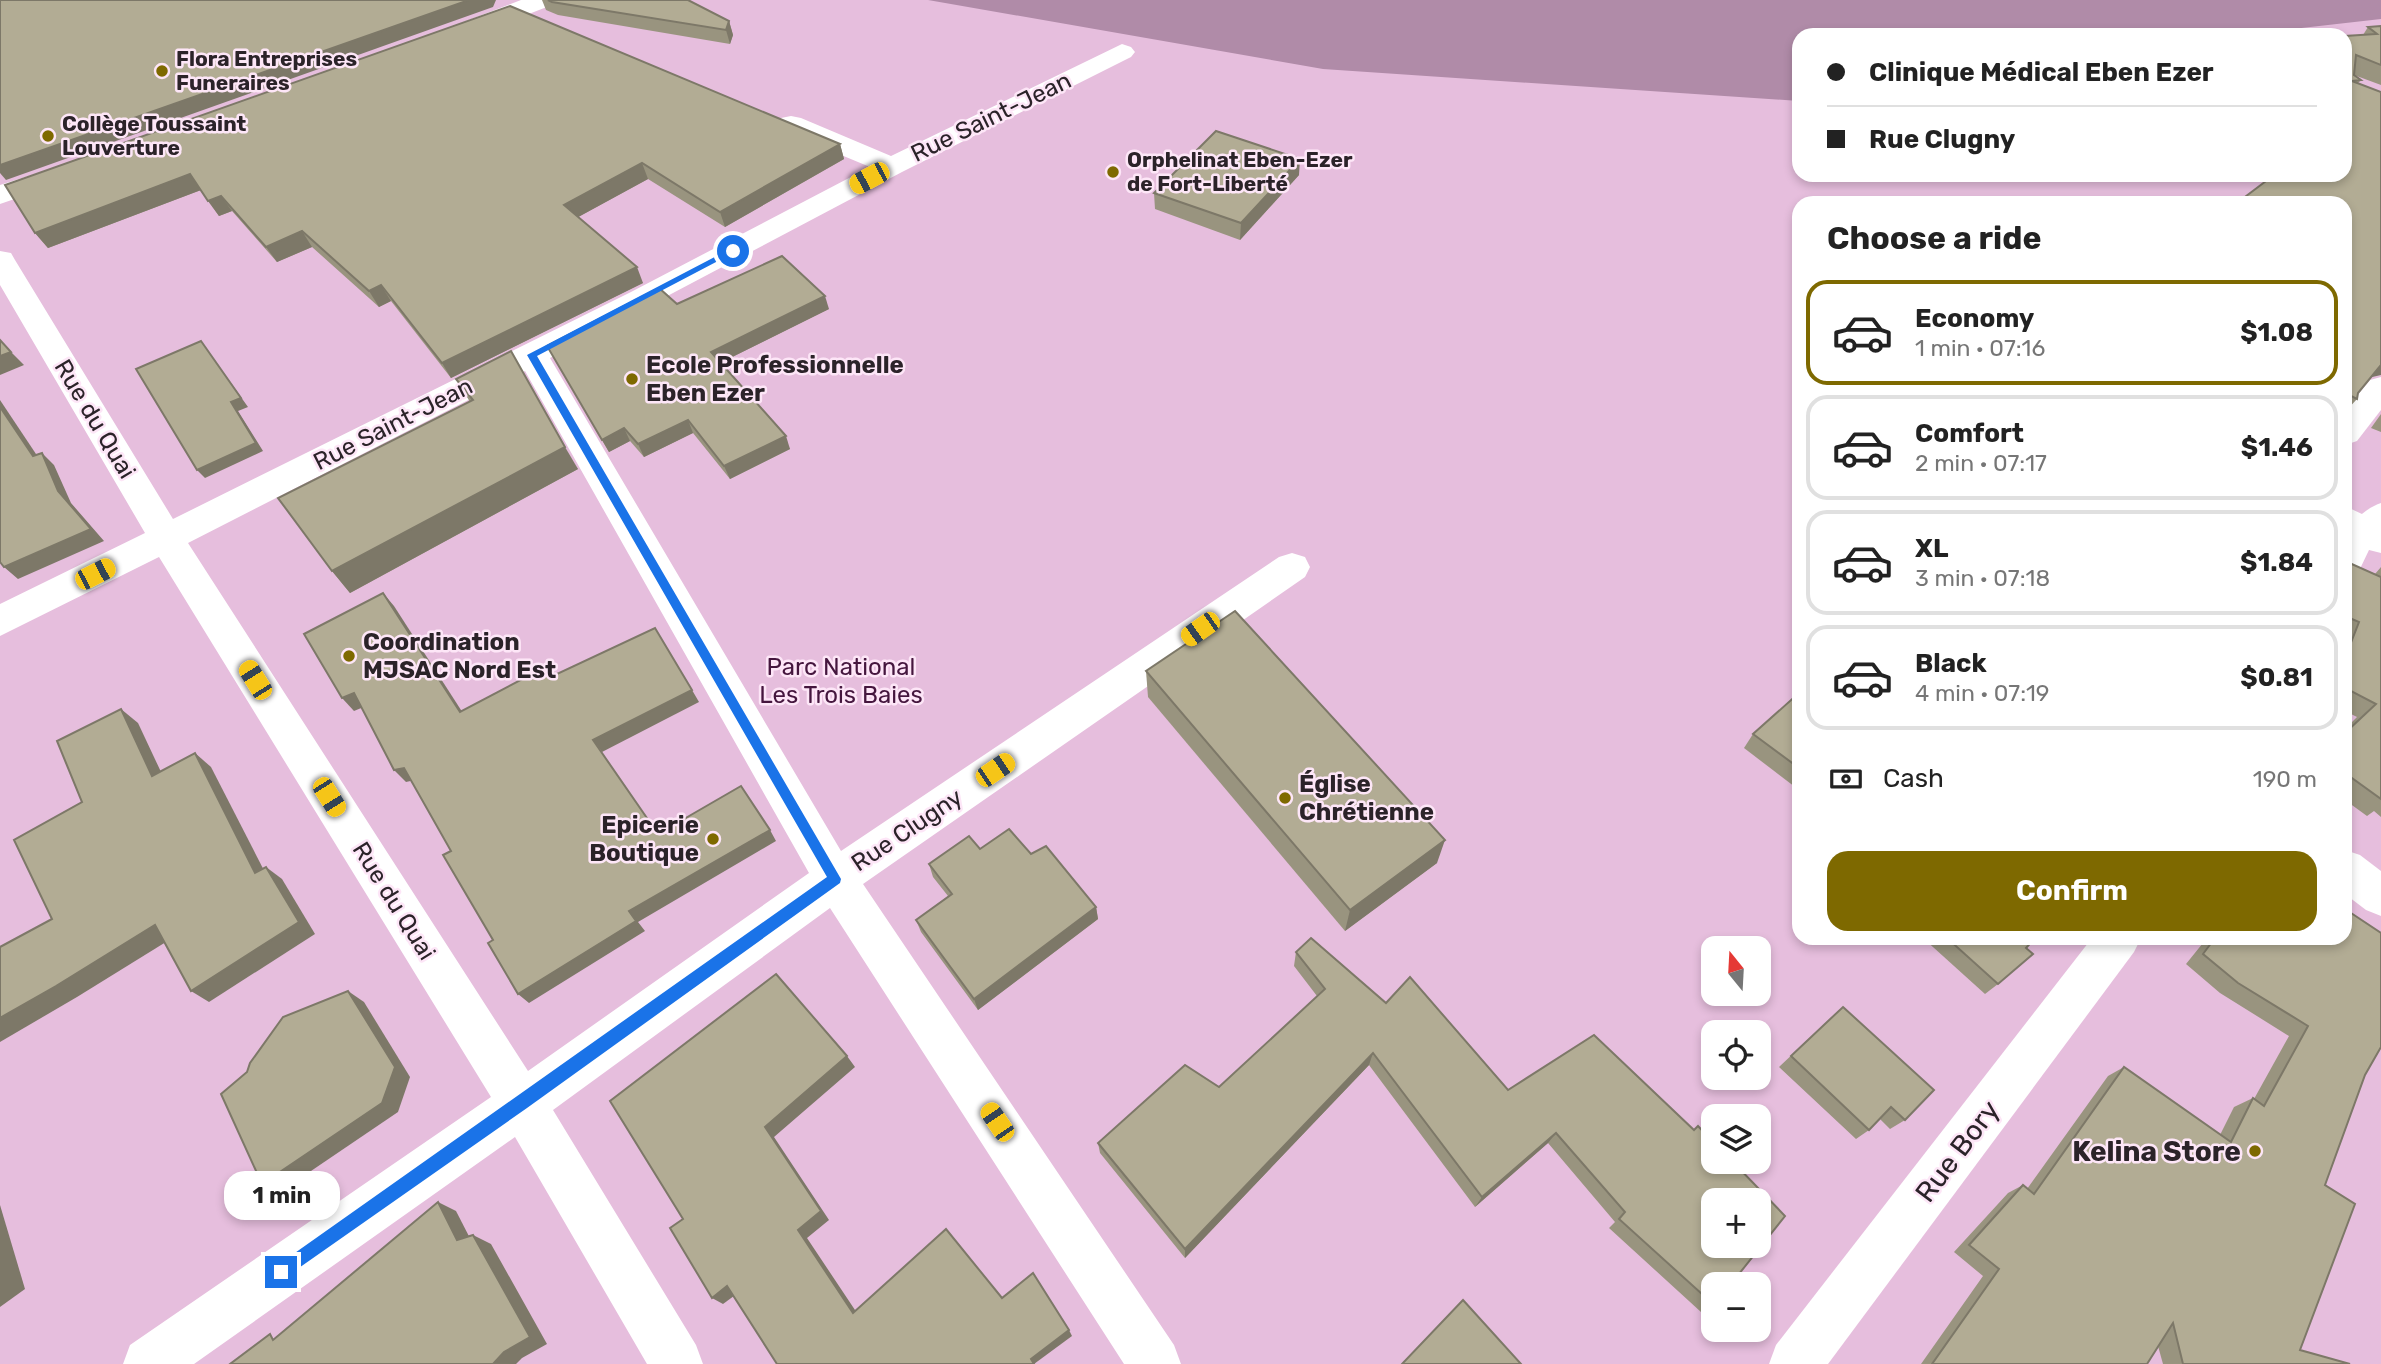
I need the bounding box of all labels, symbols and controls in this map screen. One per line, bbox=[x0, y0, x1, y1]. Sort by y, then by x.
place label: Flora Entreprises Funeraires bbox=[176, 46, 357, 95]
text: Clinique Médical Eben Ezer bbox=[1869, 57, 2214, 88]
marker: Flora Entreprises Funeraires bbox=[154, 63, 170, 79]
street label: Rue Saint-Jean bbox=[906, 66, 1076, 168]
place label: Collège Toussaint Louverture bbox=[62, 111, 247, 160]
text: Rue Clugny bbox=[1869, 124, 2015, 155]
marker: Collège Toussaint Louverture bbox=[40, 128, 56, 144]
place label: Orphelinat Eben-Ezer de Fort-Liberté bbox=[1127, 147, 1353, 196]
car bbox=[846, 159, 893, 197]
marker: Orphelinat Eben-Ezer de Fort-Liberté bbox=[1105, 164, 1121, 180]
text: Choose a ride bbox=[1827, 219, 2041, 257]
route start bbox=[717, 235, 749, 267]
icon: car bbox=[1831, 301, 1894, 364]
text: Economy bbox=[1915, 303, 2034, 334]
text: $1.08 bbox=[2240, 317, 2313, 348]
text: 1 min · 07:16 bbox=[1915, 334, 2045, 362]
place label: Ecole Professionnelle Eben Ezer bbox=[646, 351, 904, 407]
street label: Rue du Quai bbox=[49, 354, 141, 484]
marker: Ecole Professionnelle Eben Ezer bbox=[624, 371, 640, 387]
street label: Rue Saint-Jean bbox=[309, 372, 477, 476]
icon: car bbox=[1831, 416, 1894, 479]
text: Comfort bbox=[1915, 418, 2024, 449]
text: $1.46 bbox=[2241, 432, 2313, 463]
text: 2 min · 07:17 bbox=[1915, 449, 2047, 477]
icon: car bbox=[1831, 531, 1894, 594]
text: XL bbox=[1915, 533, 1948, 564]
text: $1.84 bbox=[2240, 547, 2313, 578]
car bbox=[72, 555, 119, 593]
text: 3 min · 07:18 bbox=[1915, 564, 2050, 592]
car bbox=[1177, 608, 1224, 650]
place label: Coordination MJSAC Nord Est bbox=[363, 628, 556, 684]
icon: car bbox=[1831, 646, 1894, 709]
marker: Coordination MJSAC Nord Est bbox=[341, 648, 357, 664]
text: Black bbox=[1915, 648, 1987, 679]
park label: Parc National Les Trois Baies bbox=[759, 653, 923, 709]
car bbox=[235, 657, 276, 703]
text: $0.81 bbox=[2240, 662, 2313, 693]
text: 4 min · 07:19 bbox=[1915, 679, 2050, 707]
car bbox=[972, 750, 1019, 790]
icon: cash bbox=[1827, 760, 1865, 798]
text: Cash bbox=[1883, 763, 1944, 794]
text: 190 m bbox=[2253, 765, 2317, 793]
place label: Église Chrétienne bbox=[1299, 770, 1434, 826]
car bbox=[309, 774, 350, 820]
street label: Rue Clugny bbox=[846, 783, 968, 877]
marker: Église Chrétienne bbox=[1277, 790, 1293, 806]
place label: Epicerie Boutique bbox=[589, 811, 699, 867]
marker: Epicerie Boutique bbox=[705, 831, 721, 847]
street label: Rue du Quai bbox=[347, 837, 441, 965]
button: Confirm bbox=[1827, 851, 2317, 931]
north arrow bbox=[1701, 936, 1771, 1006]
map controls bbox=[1701, 936, 1771, 1342]
button: locate bbox=[1701, 1020, 1771, 1090]
street label: Rue Bory bbox=[1909, 1094, 2006, 1209]
car bbox=[977, 1099, 1018, 1145]
button: layers bbox=[1701, 1104, 1771, 1174]
place label: Kelina Store bbox=[2072, 1135, 2241, 1168]
marker: Kelina Store bbox=[2247, 1143, 2263, 1159]
callout: 1 min bbox=[223, 1170, 339, 1220]
text: 1 min bbox=[253, 1181, 311, 1209]
button: + bbox=[1701, 1188, 1771, 1258]
route end bbox=[265, 1256, 297, 1288]
button: − bbox=[1701, 1272, 1771, 1342]

